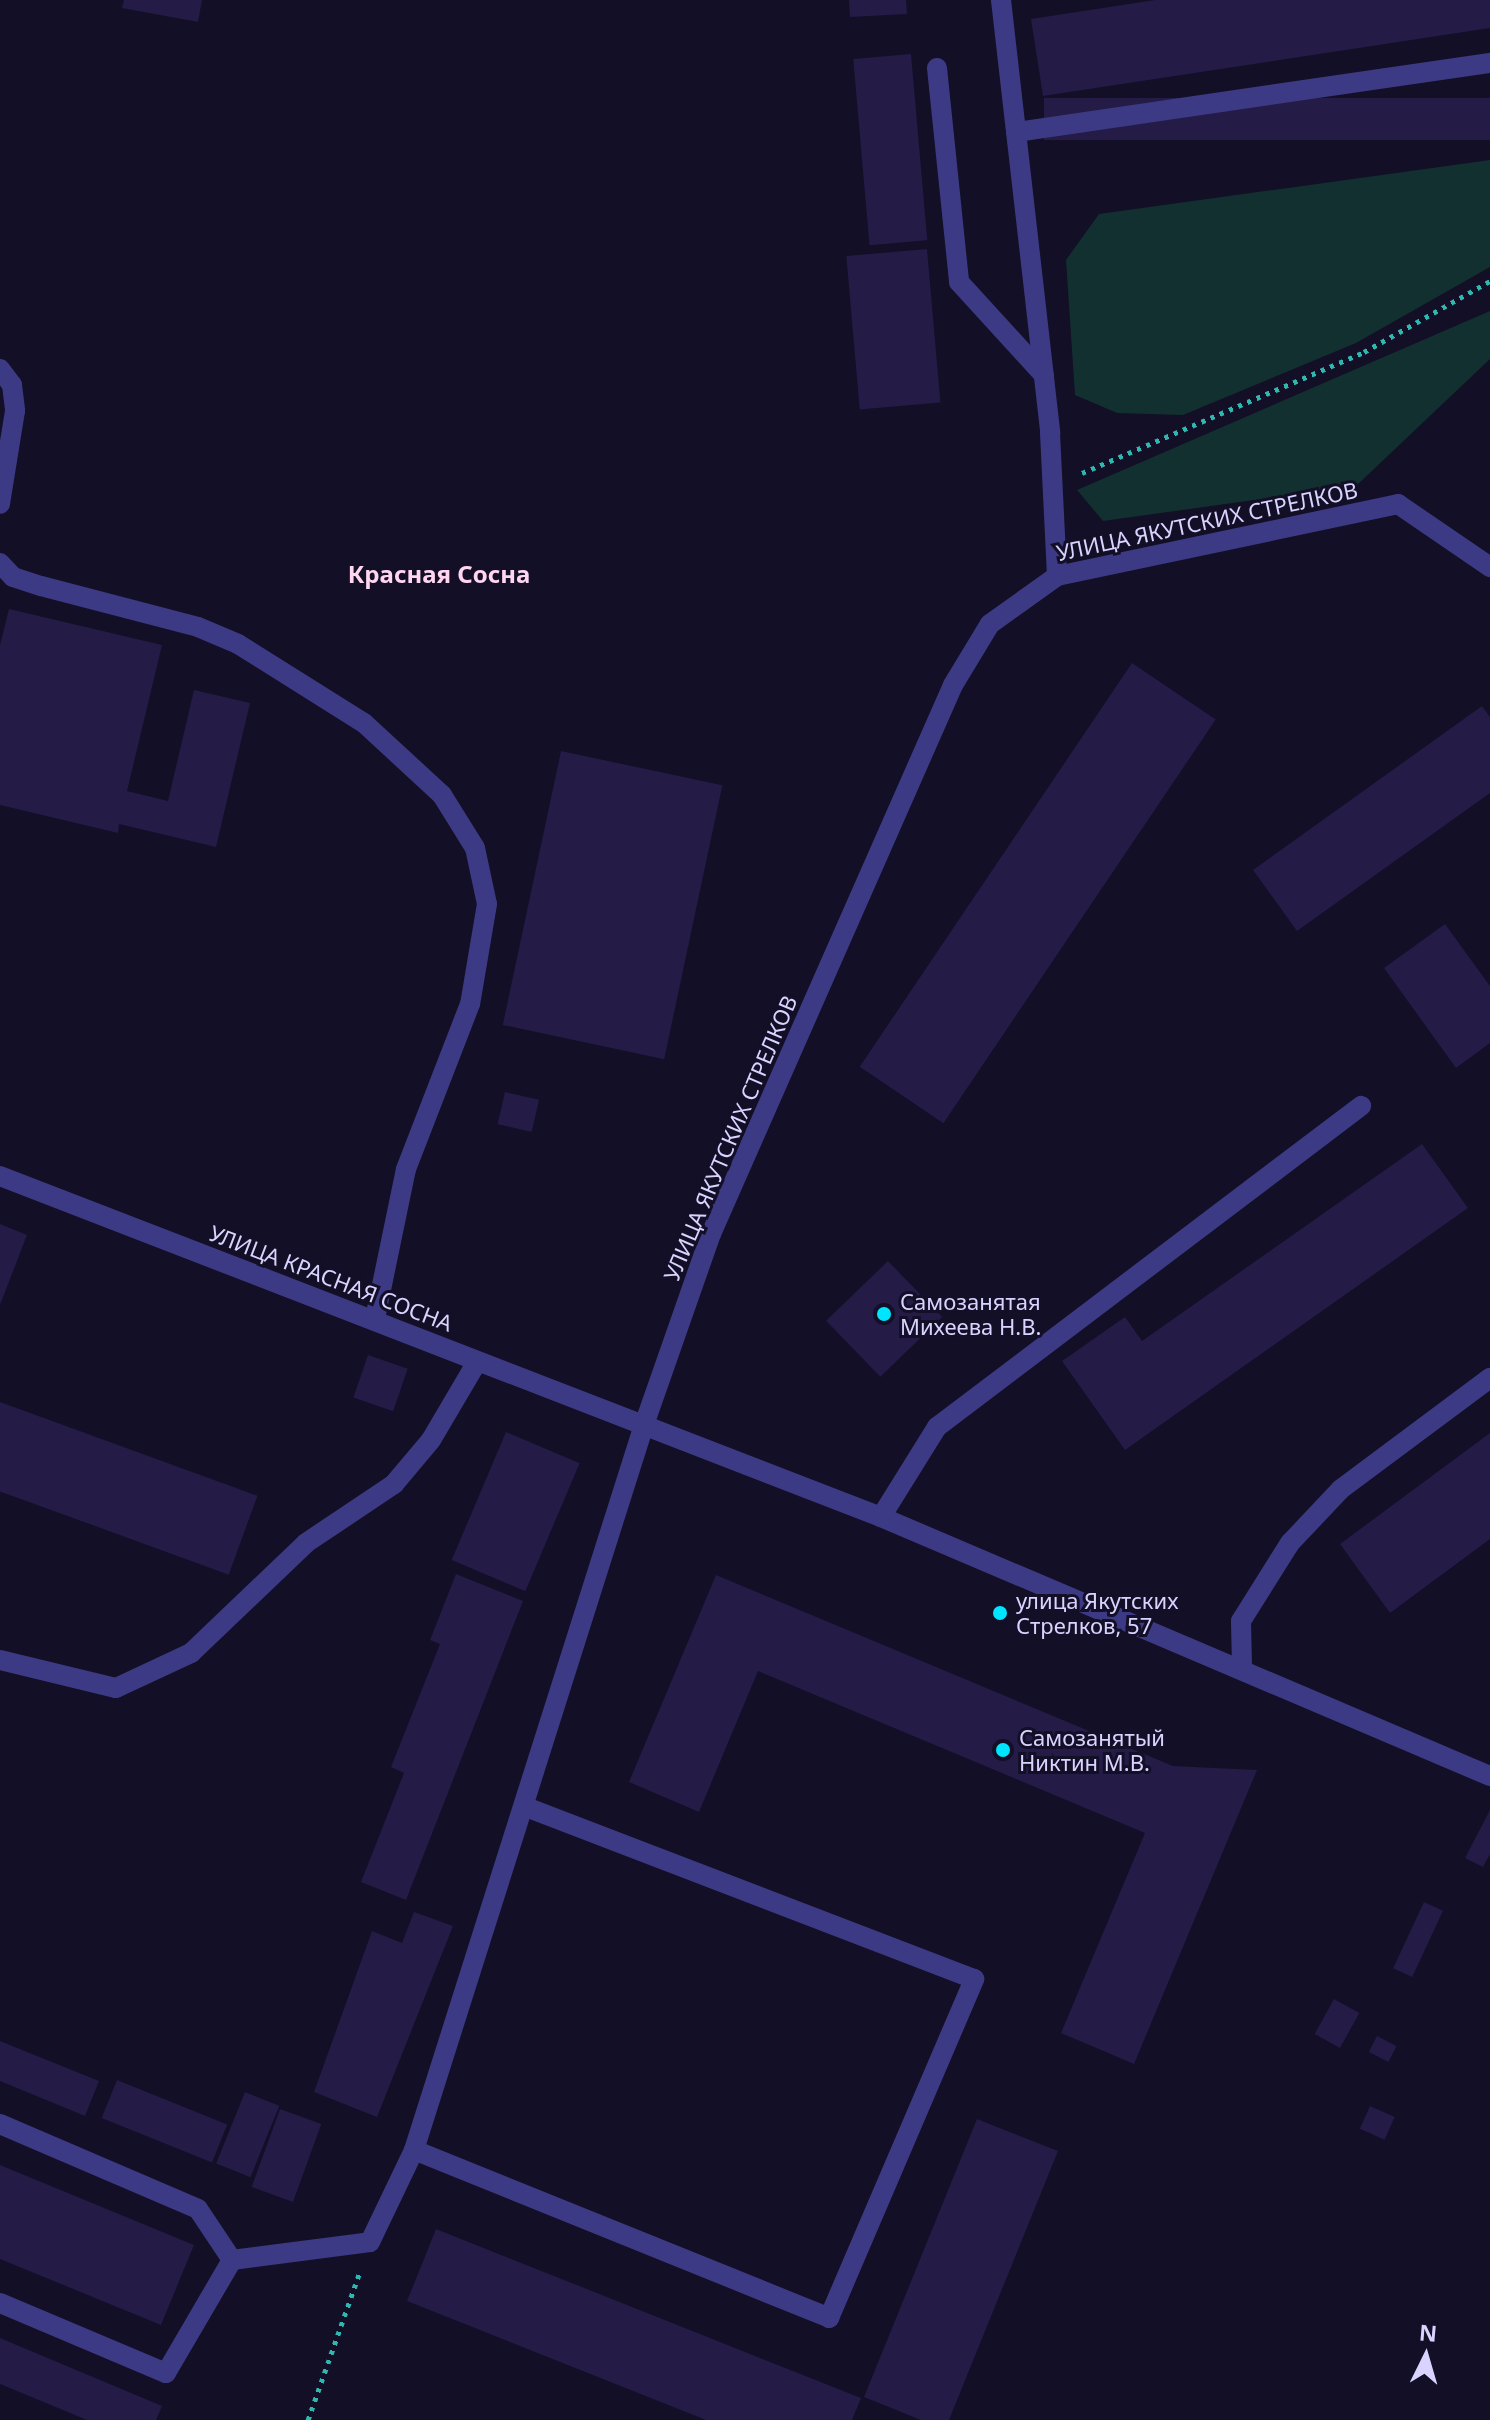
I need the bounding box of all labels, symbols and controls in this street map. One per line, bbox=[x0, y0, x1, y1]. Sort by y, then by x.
street label: УЛИЦА ЯКУТСКИХ СТРЕЛКОВ bbox=[1054, 476, 1360, 566]
district label: Красная Сосна bbox=[348, 560, 530, 588]
street label: УЛИЦА ЯКУТСКИХ СТРЕЛКОВ bbox=[658, 991, 802, 1285]
street label: УЛИЦА КРАСНАЯ СОСНА bbox=[206, 1219, 456, 1337]
place label: Самозанятая Михеева Н.В. bbox=[900, 1288, 1041, 1340]
marker: Самозанятая Михеева Н.В. bbox=[875, 1305, 893, 1323]
place label: улица Якутских Стрелков, 57 bbox=[1016, 1587, 1178, 1638]
marker: улица Якутских Стрелков, 57 bbox=[991, 1604, 1009, 1622]
place label: Самозанятый Никтин М.В. bbox=[1019, 1724, 1165, 1776]
marker: Самозанятый Никтин М.В. bbox=[994, 1741, 1012, 1759]
north arrow bbox=[1386, 2316, 1466, 2396]
text: N bbox=[1418, 2316, 1438, 2348]

